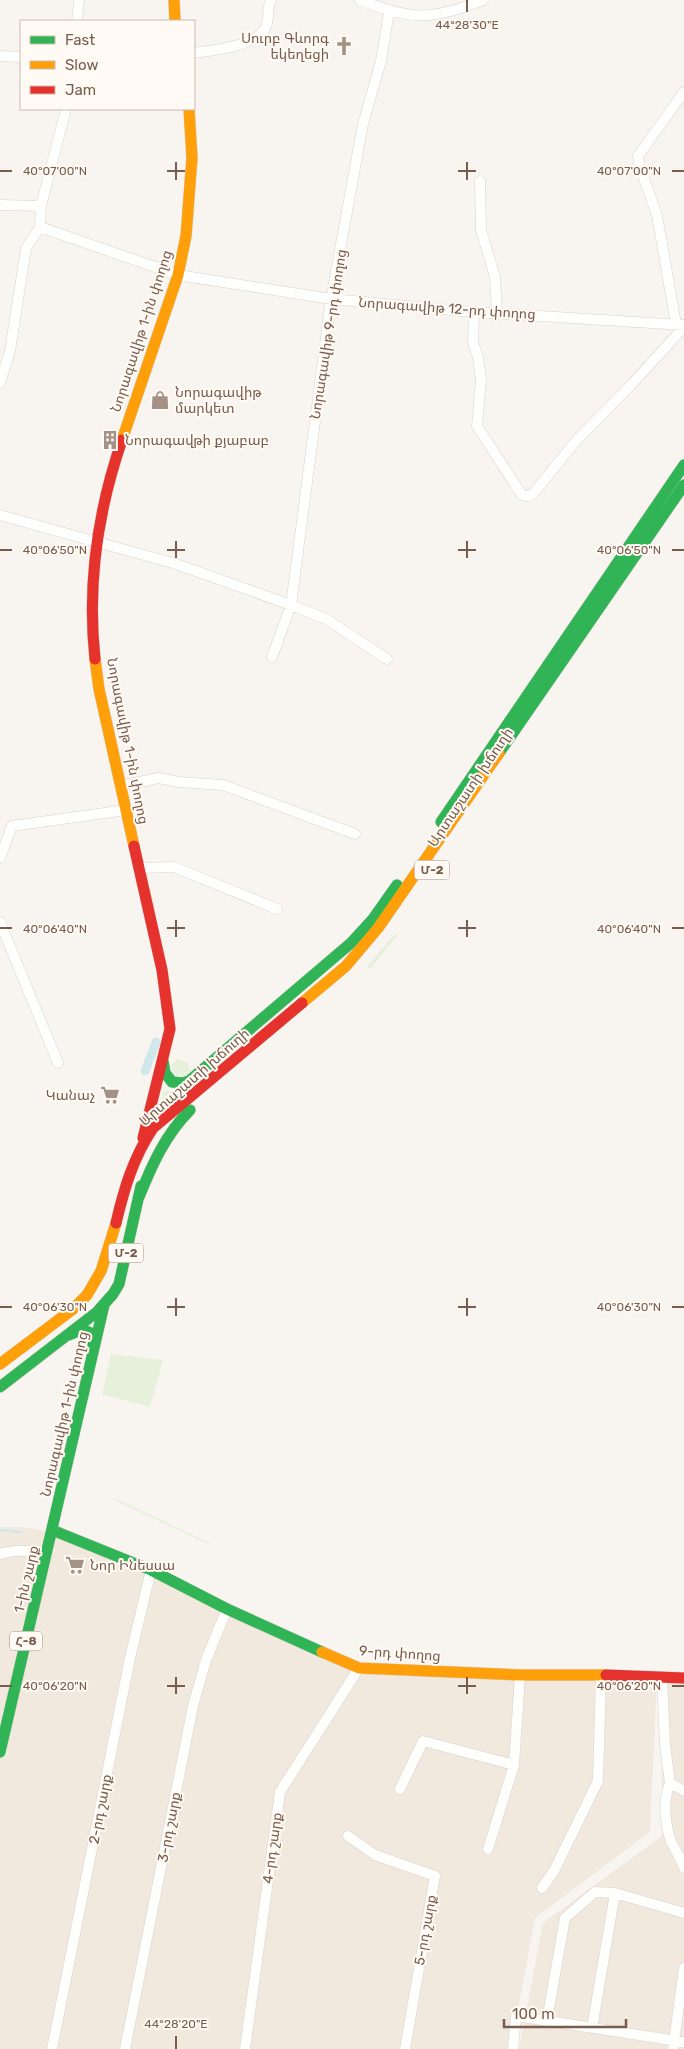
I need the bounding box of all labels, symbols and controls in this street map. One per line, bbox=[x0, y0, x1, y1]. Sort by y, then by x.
text: 44°28'30"E bbox=[435, 18, 499, 32]
legend bbox=[20, 20, 195, 110]
place label: Սուրբ Գևորգ եկեղեցի bbox=[241, 30, 329, 63]
text: Fast bbox=[65, 31, 95, 49]
church icon: Սուրբ Գևորգ եկեղեցի bbox=[333, 35, 355, 57]
text: Slow bbox=[65, 56, 98, 74]
text: Jam bbox=[65, 81, 96, 99]
text: 40°07'00"N bbox=[23, 164, 87, 178]
text: 40°07'00"N bbox=[597, 164, 661, 178]
street label: Նորագավիթ 1-ին փողոց bbox=[107, 248, 176, 414]
street label: Նորագավիթ 9-րդ փողոց bbox=[307, 248, 350, 420]
street label: Նորագավիթ 12-րդ փողոց bbox=[358, 294, 536, 323]
place label: Նորագավիթ մարկետ bbox=[175, 384, 262, 417]
shop icon: Նորագավիթ մարկետ bbox=[149, 389, 171, 411]
building icon: Նորագավթի քյաբաբ bbox=[99, 429, 121, 451]
place label: Նորագավթի քյաբաբ bbox=[125, 432, 269, 449]
text: 40°06'50"N bbox=[23, 543, 87, 557]
text: 40°06'50"N bbox=[597, 543, 661, 557]
street label: Նորագավիթ 1-ին փողոց bbox=[103, 656, 152, 826]
street label: Արտաշատի խճուղի bbox=[424, 724, 517, 850]
road number: Մ-2 bbox=[414, 860, 450, 880]
text: 40°06'40"N bbox=[23, 922, 87, 936]
text: 40°06'40"N bbox=[597, 922, 661, 936]
street label: Արտաշատի խճուղի bbox=[136, 1025, 253, 1130]
supermarket icon: Կանաչ bbox=[99, 1084, 121, 1106]
place label: Կանաչ bbox=[46, 1087, 95, 1104]
road number: Մ-2 bbox=[108, 1244, 144, 1262]
text: 40°06'30"N bbox=[23, 1300, 87, 1314]
text: 40°06'30"N bbox=[597, 1300, 661, 1314]
street label: Նորագավիթ 1-ին փողոց bbox=[37, 1330, 92, 1498]
street label: 1-ին շարք bbox=[11, 1544, 42, 1614]
supermarket icon: Նոր Ինեսսա bbox=[64, 1554, 86, 1576]
place label: Նոր Ինեսսա bbox=[90, 1557, 175, 1574]
road number: Հ-8 bbox=[10, 1632, 42, 1650]
street label: 9-րդ փողոց bbox=[359, 1642, 441, 1665]
text: 40°06'20"N bbox=[23, 1679, 87, 1693]
text: 40°06'20"N bbox=[597, 1679, 661, 1693]
street label: 2-րդ շարք bbox=[85, 1773, 116, 1845]
street label: 3-րդ շարք bbox=[154, 1790, 185, 1864]
street label: 4-րդ շարք bbox=[259, 1811, 286, 1885]
street label: 5-րդ շարք bbox=[411, 1894, 440, 1967]
scale bar bbox=[504, 1996, 626, 2028]
text: 100 m bbox=[512, 2005, 554, 2023]
text: 44°28'20"E bbox=[144, 2017, 208, 2031]

